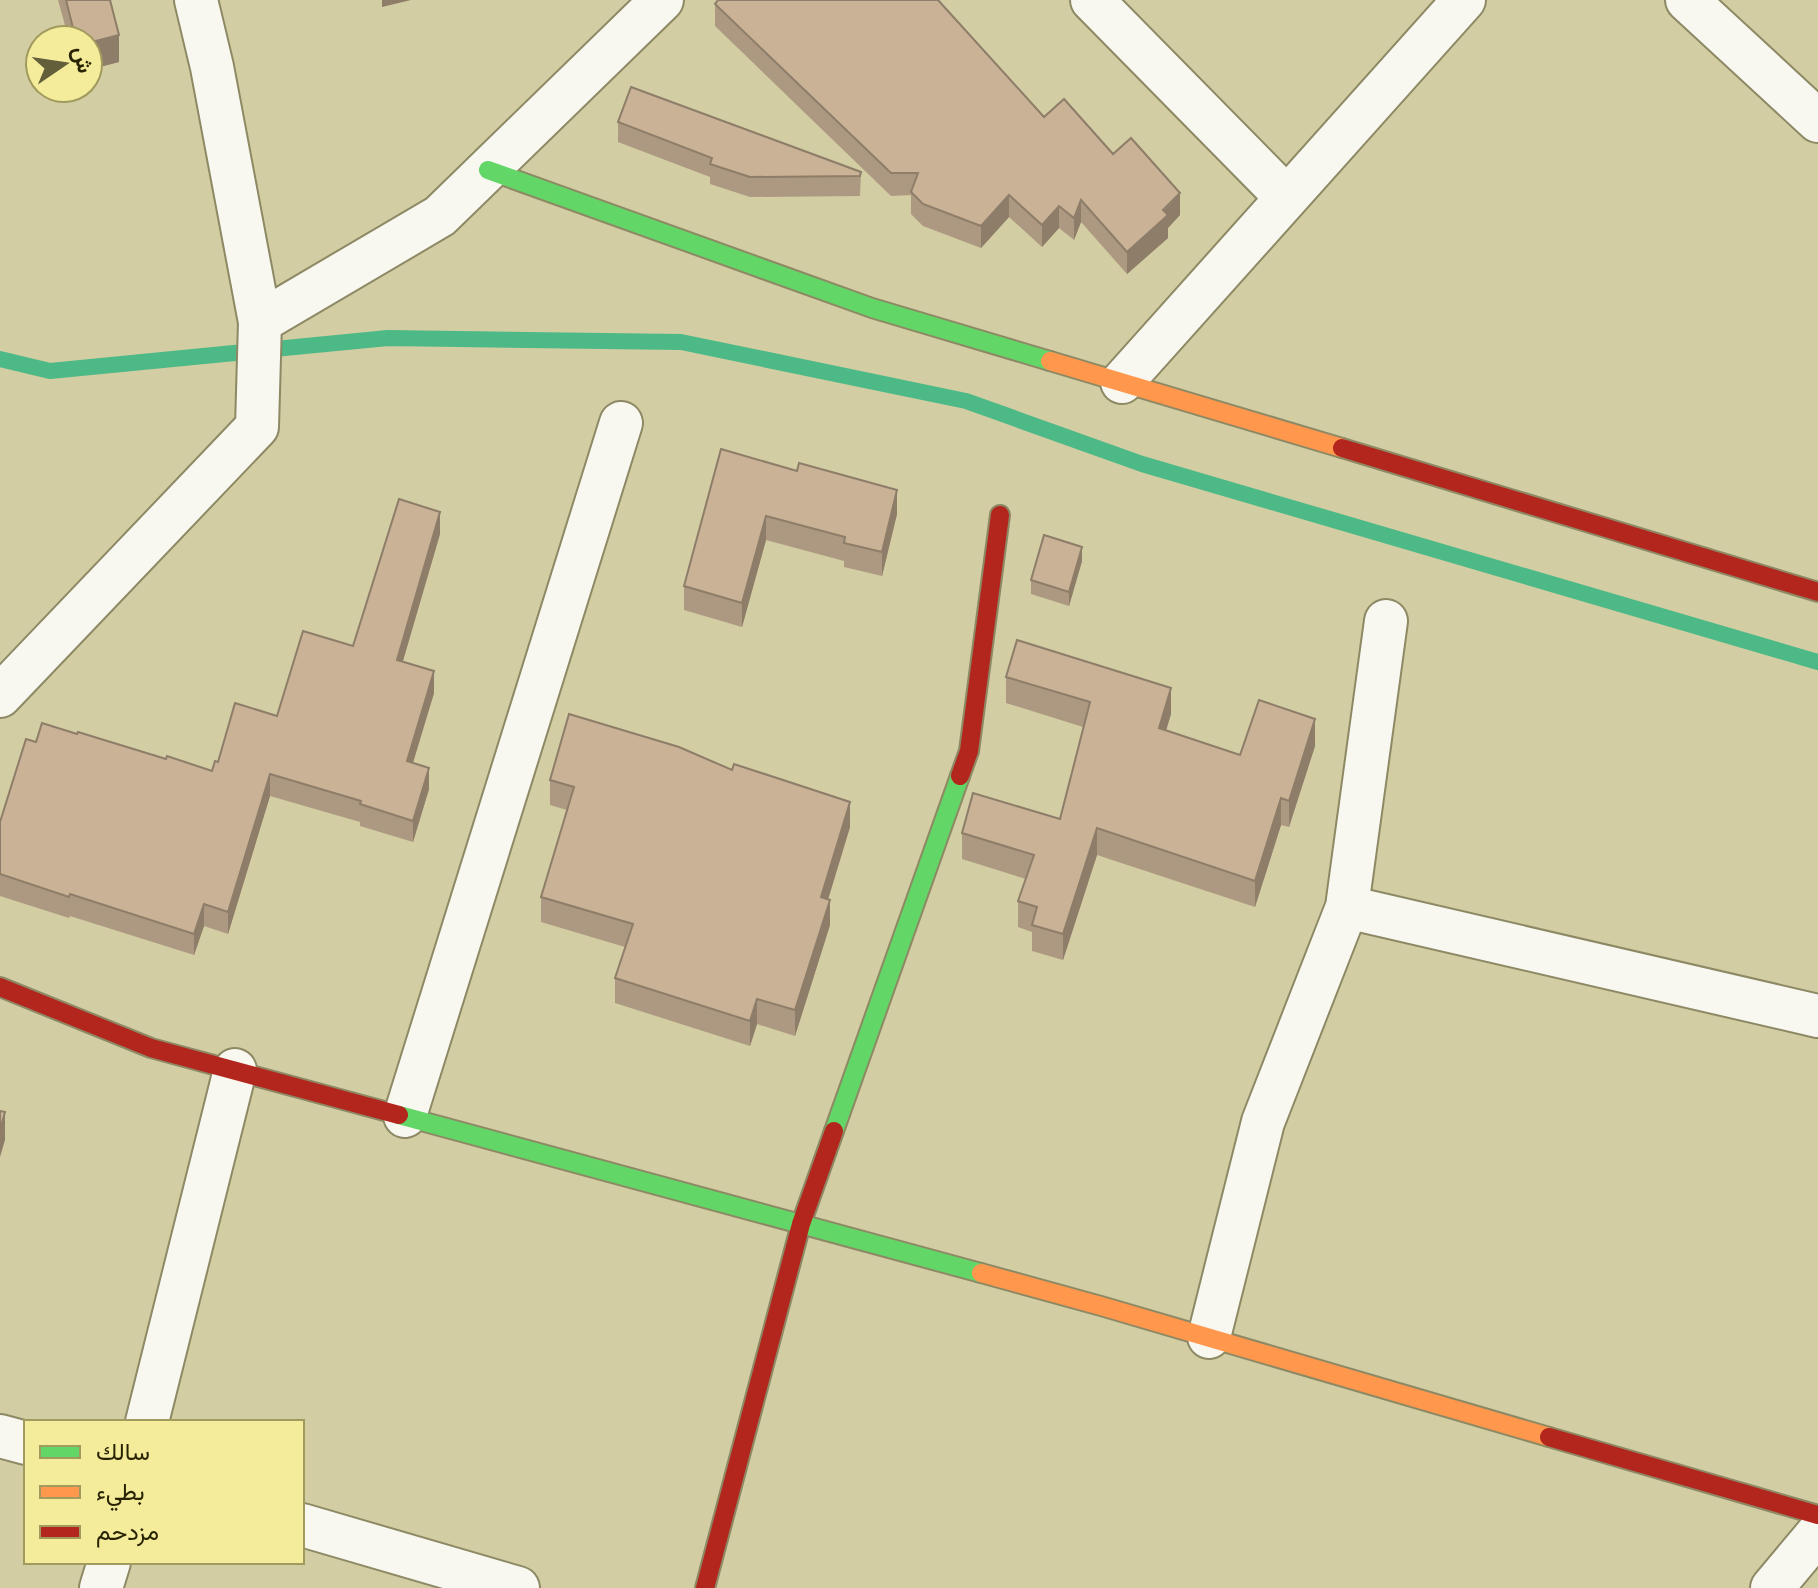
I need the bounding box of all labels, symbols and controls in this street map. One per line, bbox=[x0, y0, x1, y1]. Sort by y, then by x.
north arrow bbox=[24, 24, 104, 104]
text: ش bbox=[67, 44, 99, 76]
legend bbox=[24, 1420, 304, 1564]
text: سالك bbox=[96, 1437, 150, 1466]
text: بطيء bbox=[96, 1477, 145, 1511]
text: مزدحم bbox=[96, 1517, 159, 1548]

